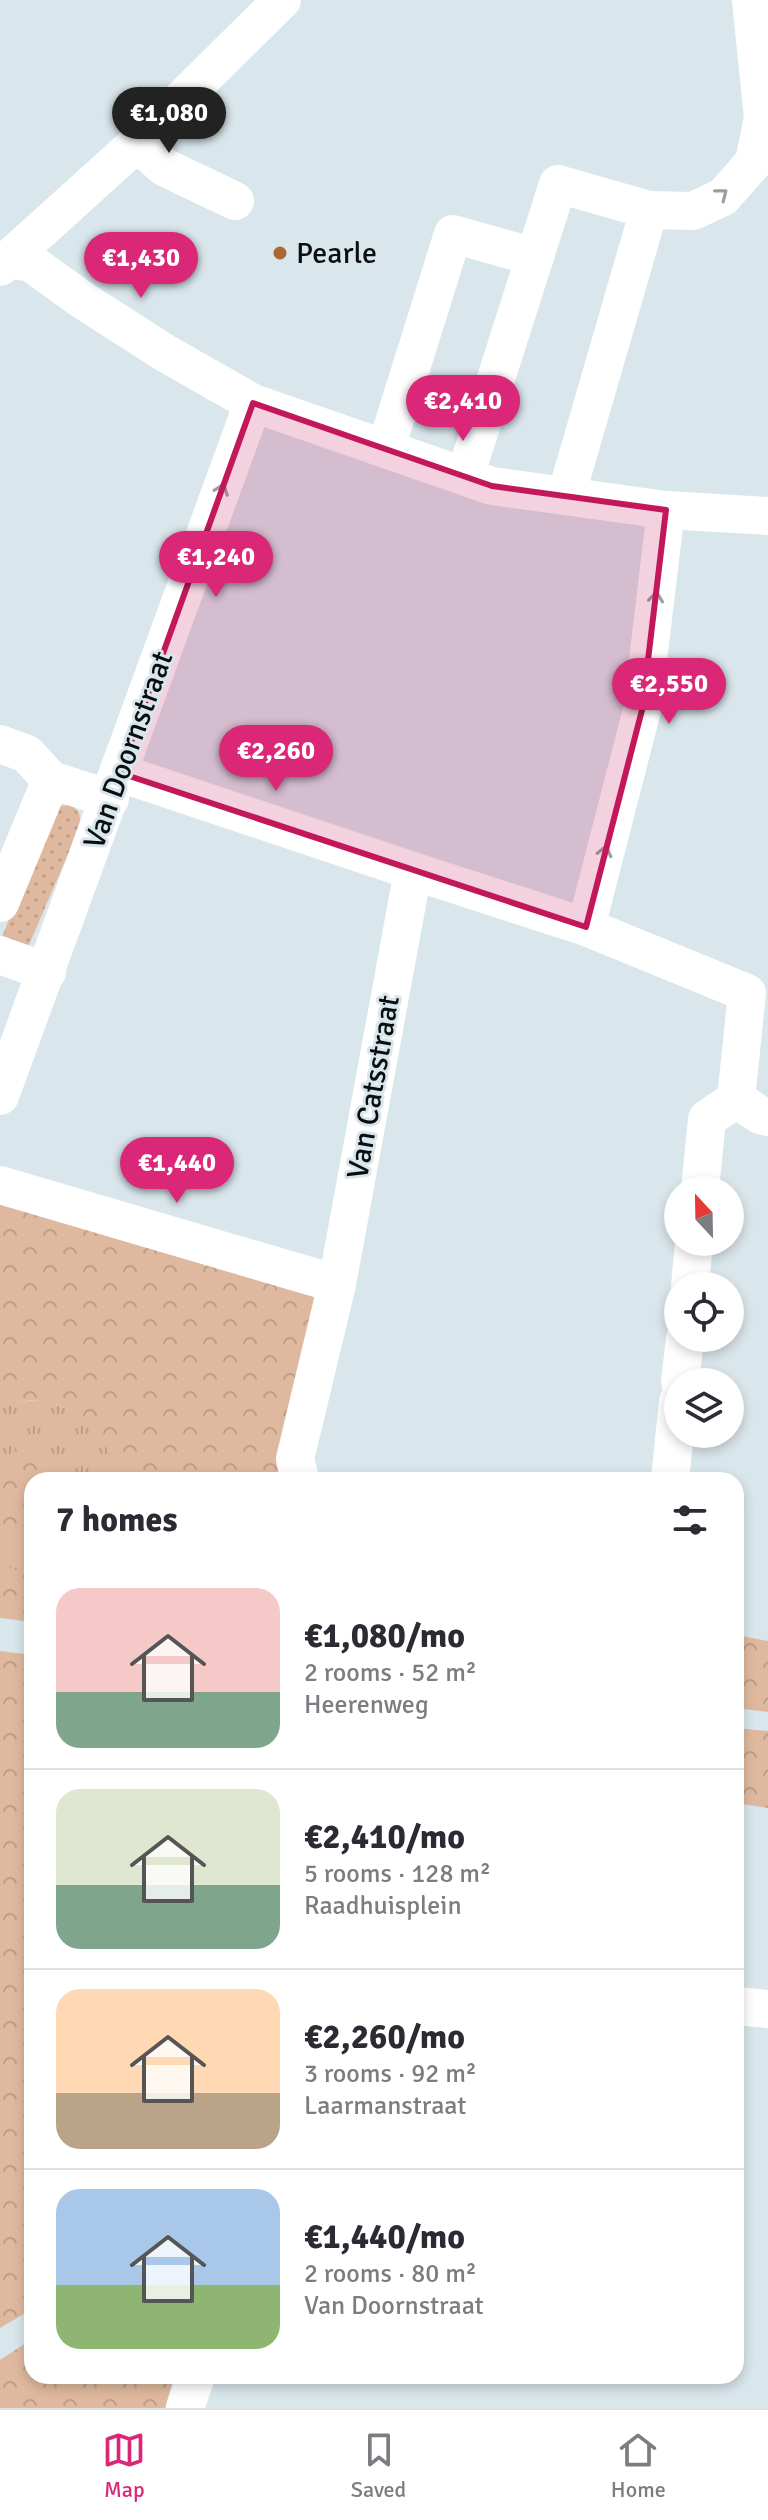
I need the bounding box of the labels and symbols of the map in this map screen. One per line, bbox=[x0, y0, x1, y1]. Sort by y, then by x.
pin: €1,080 bbox=[104, 87, 234, 155]
one-way arrow bbox=[713, 189, 728, 204]
pin: €1,430 bbox=[76, 232, 206, 300]
place label: Pearle bbox=[296, 235, 377, 272]
marker: Pearle bbox=[271, 244, 289, 262]
pin: €2,410 bbox=[398, 375, 528, 443]
one-way arrow bbox=[213, 483, 229, 497]
pin: €1,240 bbox=[151, 531, 281, 599]
one-way arrow bbox=[647, 590, 664, 603]
street label: Van Doornstraat bbox=[76, 646, 181, 854]
pin: €2,550 bbox=[604, 658, 734, 726]
pin: €2,260 bbox=[211, 725, 341, 793]
one-way arrow bbox=[596, 845, 613, 858]
street label: Van Catsstraat bbox=[339, 992, 408, 1182]
pin: €1,440 bbox=[112, 1137, 242, 1205]
north arrow bbox=[664, 1176, 744, 1256]

